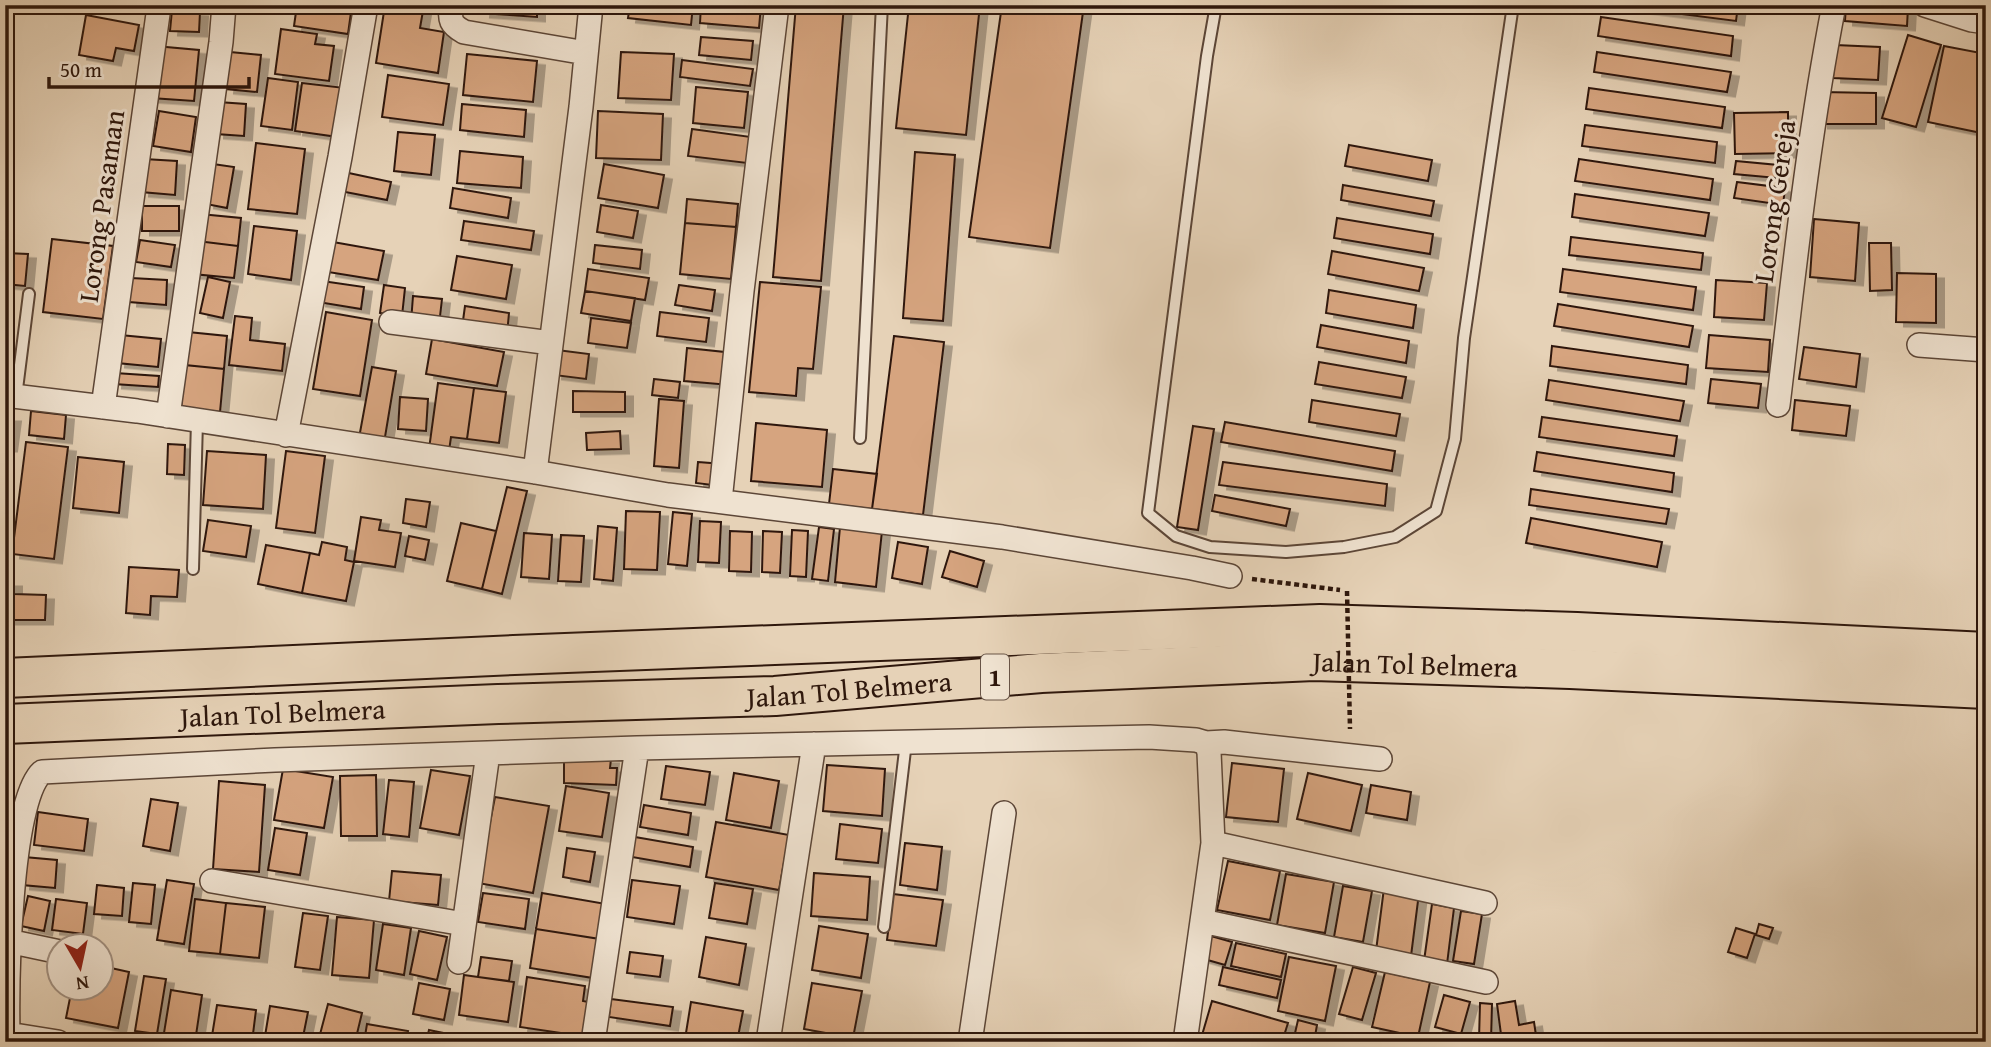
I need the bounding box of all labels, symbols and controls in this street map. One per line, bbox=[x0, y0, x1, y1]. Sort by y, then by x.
scale bar bbox=[49, 46, 248, 90]
text: 50 m bbox=[60, 54, 102, 85]
street label: Lorong Pasaman bbox=[67, 107, 134, 305]
street label: Lorong Gereja bbox=[1742, 116, 1805, 285]
street label: Jalan Tol Belmera bbox=[1309, 640, 1519, 687]
road number: 1 bbox=[981, 654, 1009, 699]
street label: Jalan Tol Belmera bbox=[743, 660, 954, 717]
street label: Jalan Tol Belmera bbox=[176, 688, 387, 737]
north arrow bbox=[46, 932, 116, 1002]
text: N bbox=[74, 969, 91, 999]

